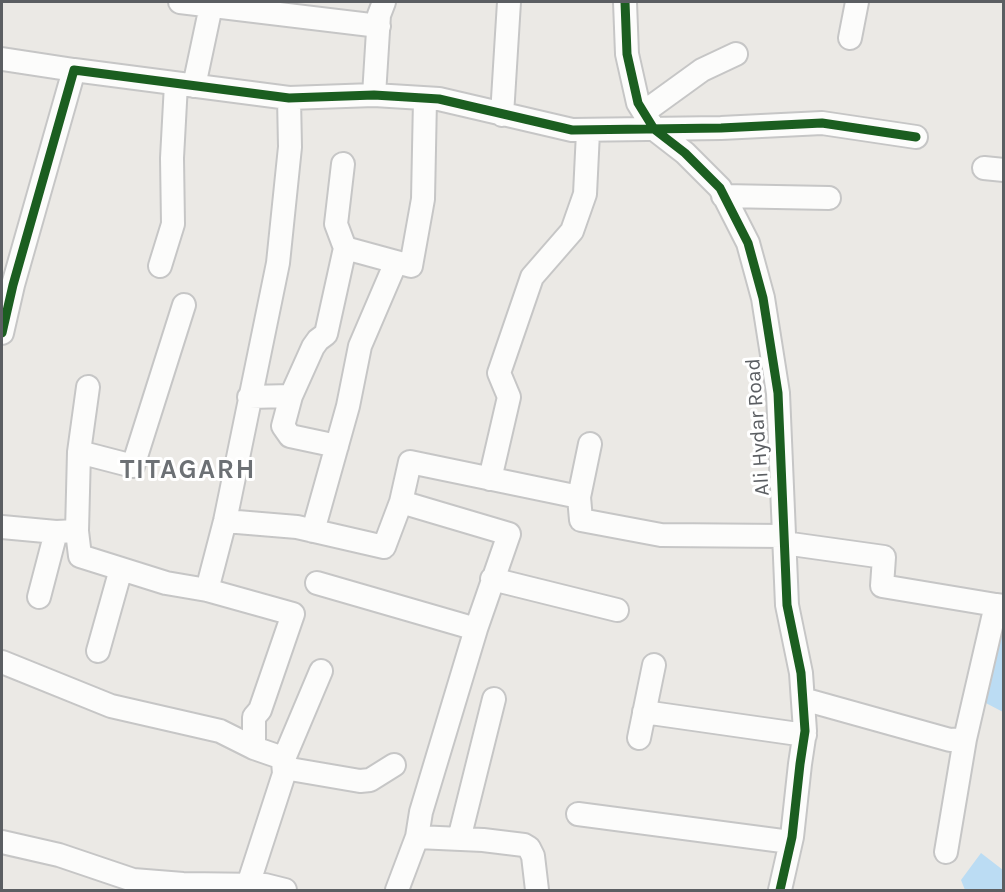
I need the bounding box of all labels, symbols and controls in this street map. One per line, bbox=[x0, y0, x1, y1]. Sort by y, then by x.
street label: Ali Hydar Road bbox=[741, 357, 775, 497]
district label: TITAGARH bbox=[120, 454, 256, 486]

